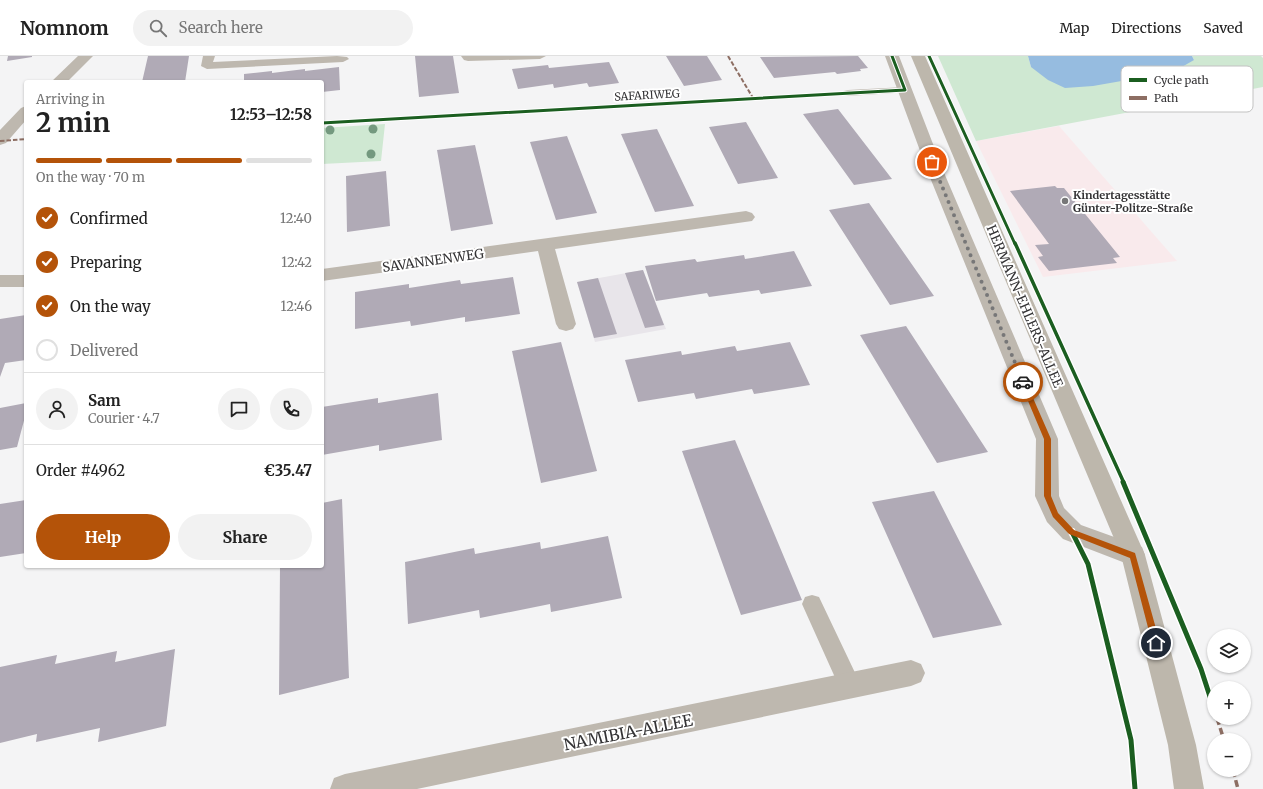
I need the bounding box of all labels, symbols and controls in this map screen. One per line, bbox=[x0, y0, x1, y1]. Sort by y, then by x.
search box bbox=[133, 10, 413, 46]
text: Nomnom bbox=[20, 16, 109, 40]
icon: search bbox=[147, 17, 169, 39]
text: Search here bbox=[179, 18, 263, 37]
text: Map bbox=[1059, 19, 1089, 37]
text: Directions bbox=[1111, 19, 1181, 37]
text: Saved bbox=[1203, 19, 1243, 37]
legend bbox=[1121, 66, 1253, 112]
text: Cycle path bbox=[1154, 73, 1209, 87]
street label: SAFARIWEG bbox=[614, 86, 680, 104]
text: Arriving in bbox=[36, 91, 105, 108]
text: Path bbox=[1154, 91, 1179, 105]
text: 12:53–12:58 bbox=[230, 105, 312, 124]
text: 2 min bbox=[36, 106, 110, 139]
pin bbox=[915, 145, 949, 179]
icon: bag bbox=[921, 151, 943, 173]
text: On the way · 70 m bbox=[36, 169, 145, 186]
place label: Kindertagesstätte Günter-Politze-Straße bbox=[1073, 188, 1193, 215]
marker: Kindertagesstätte Günter-Politze-Straße bbox=[1060, 196, 1070, 206]
icon: check bbox=[36, 207, 58, 229]
text: Confirmed bbox=[70, 209, 148, 228]
text: 12:40 bbox=[280, 210, 312, 227]
street label: HERMANN-EHLERS-ALLEE bbox=[982, 222, 1067, 391]
street label: SAVANNENWEG bbox=[381, 245, 485, 276]
icon: check bbox=[36, 251, 58, 273]
text: Preparing bbox=[70, 253, 142, 272]
text: 12:42 bbox=[281, 254, 312, 271]
icon: check bbox=[36, 295, 58, 317]
text: On the way bbox=[70, 297, 151, 316]
text: 12:46 bbox=[281, 298, 312, 315]
text: Delivered bbox=[70, 341, 138, 360]
courier bbox=[1003, 362, 1043, 402]
icon: car bbox=[1012, 371, 1034, 393]
button: person bbox=[36, 388, 78, 430]
button: chat bbox=[218, 388, 260, 430]
button: phone bbox=[270, 388, 312, 430]
text: Sam bbox=[88, 391, 121, 410]
text: Courier · 4.7 bbox=[88, 410, 160, 427]
text: Order #4962 bbox=[36, 461, 125, 480]
text: €35.47 bbox=[264, 461, 312, 480]
button: Help bbox=[36, 514, 170, 560]
button: Share bbox=[178, 514, 312, 560]
pin bbox=[1139, 626, 1173, 660]
map controls bbox=[1207, 629, 1251, 777]
button: layers bbox=[1207, 629, 1251, 673]
icon: home bbox=[1145, 632, 1167, 654]
button: + bbox=[1207, 681, 1251, 725]
street label: NAMIBIA-ALLEE bbox=[562, 710, 695, 754]
button: − bbox=[1207, 733, 1251, 777]

